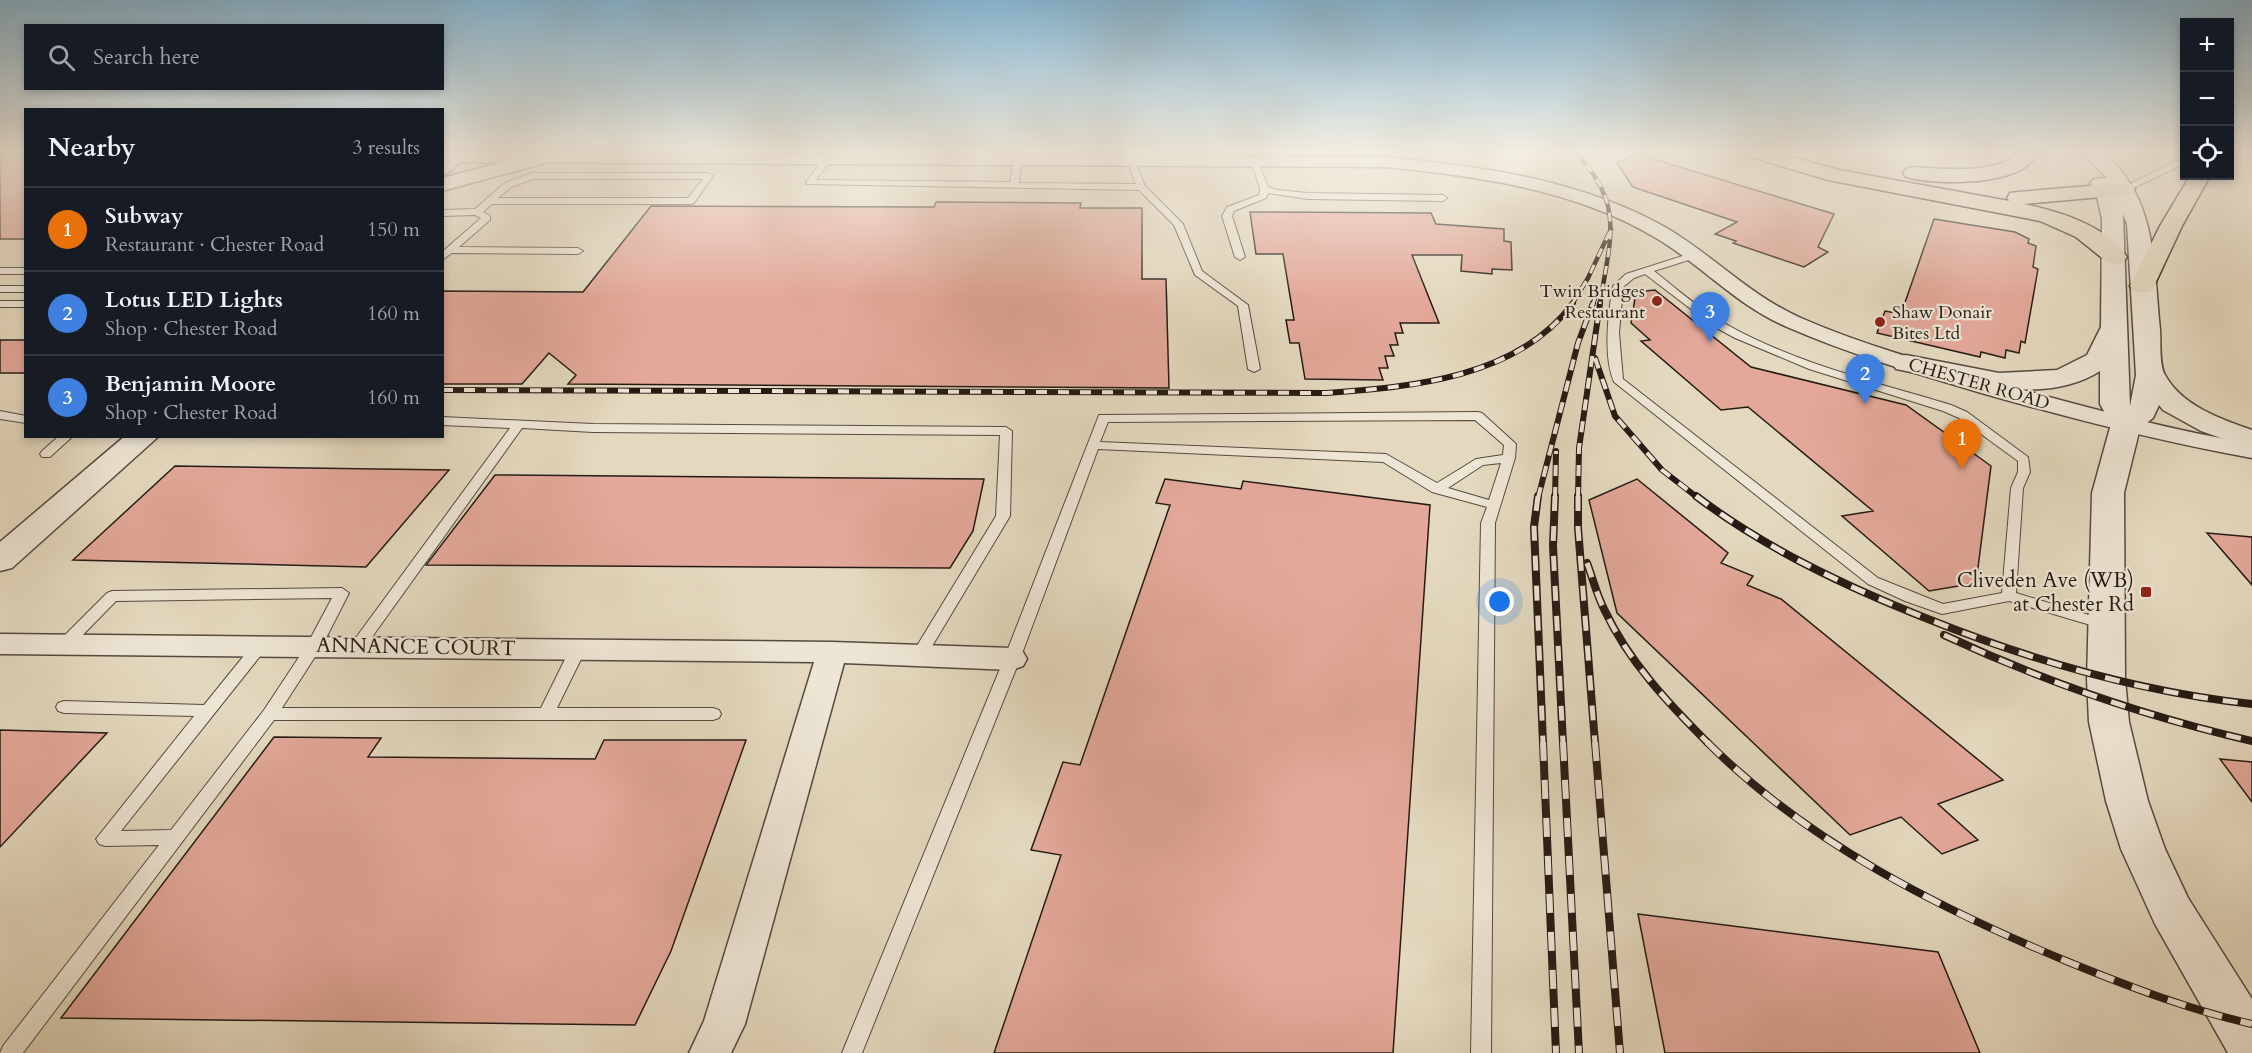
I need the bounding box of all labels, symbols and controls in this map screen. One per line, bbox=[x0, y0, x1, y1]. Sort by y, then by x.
map controls bbox=[2180, 18, 2234, 180]
button: + bbox=[2180, 18, 2234, 72]
search box bbox=[24, 24, 444, 90]
icon: search bbox=[45, 41, 78, 74]
text: Search here bbox=[93, 42, 200, 72]
button: − bbox=[2180, 72, 2234, 126]
button: locate bbox=[2180, 126, 2234, 180]
text: Nearby bbox=[48, 130, 136, 165]
text: 3 results bbox=[352, 134, 420, 161]
text: Subway bbox=[105, 201, 183, 231]
text: 1 bbox=[62, 216, 73, 243]
text: 150 m bbox=[367, 216, 420, 243]
text: Restaurant · Chester Road bbox=[105, 231, 324, 258]
place label: Twin Bridges Restaurant bbox=[1540, 279, 1645, 325]
text: Lotus LED Lights bbox=[105, 285, 283, 315]
pin: 3 bbox=[1690, 292, 1730, 342]
marker: Twin Bridges Restaurant bbox=[1650, 294, 1664, 308]
text: 2 bbox=[62, 300, 73, 327]
text: 160 m bbox=[367, 300, 420, 327]
place label: Shaw Donair Bites Ltd bbox=[1892, 300, 1992, 346]
text: Shop · Chester Road bbox=[105, 315, 277, 342]
marker: Shaw Donair Bites Ltd bbox=[1873, 315, 1887, 329]
street label: CHESTER ROAD bbox=[1905, 352, 2053, 416]
pin: 2 bbox=[1846, 354, 1884, 404]
text: Benjamin Moore bbox=[105, 369, 276, 399]
text: 3 bbox=[62, 384, 73, 411]
text: 160 m bbox=[367, 384, 420, 411]
text: Shop · Chester Road bbox=[105, 399, 277, 426]
pin: 1 bbox=[1942, 420, 1982, 469]
place label: Cliveden Ave (WB) at Chester Rd bbox=[1957, 566, 2134, 619]
marker: Cliveden Ave (WB) at Chester Rd bbox=[2139, 585, 2153, 599]
your location bbox=[1485, 587, 1514, 616]
street label: ANNANCE COURT bbox=[316, 631, 516, 663]

